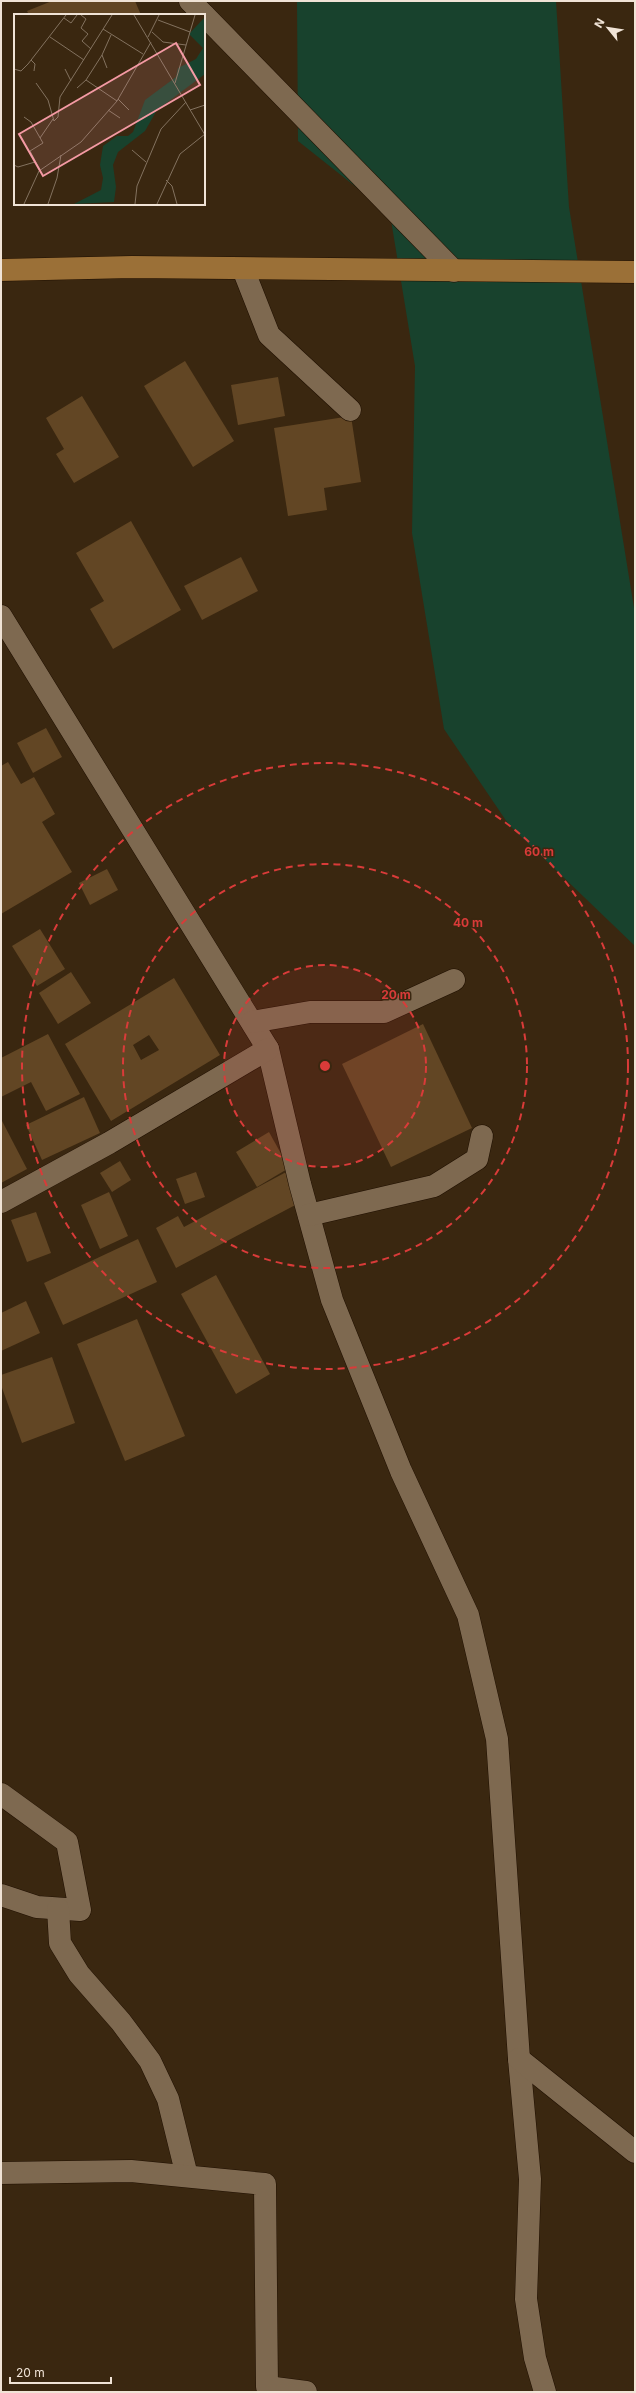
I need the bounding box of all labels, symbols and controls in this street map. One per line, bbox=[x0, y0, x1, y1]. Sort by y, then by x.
north arrow bbox=[588, 8, 628, 48]
inset map bbox=[14, 14, 205, 205]
text: N bbox=[591, 16, 607, 30]
text: 60 m bbox=[524, 844, 554, 859]
text: 40 m bbox=[453, 915, 483, 930]
text: 20 m bbox=[381, 987, 411, 1002]
centre of rings bbox=[318, 1059, 332, 1073]
scale bar bbox=[10, 2359, 111, 2385]
text: 20 m bbox=[16, 2365, 45, 2380]

